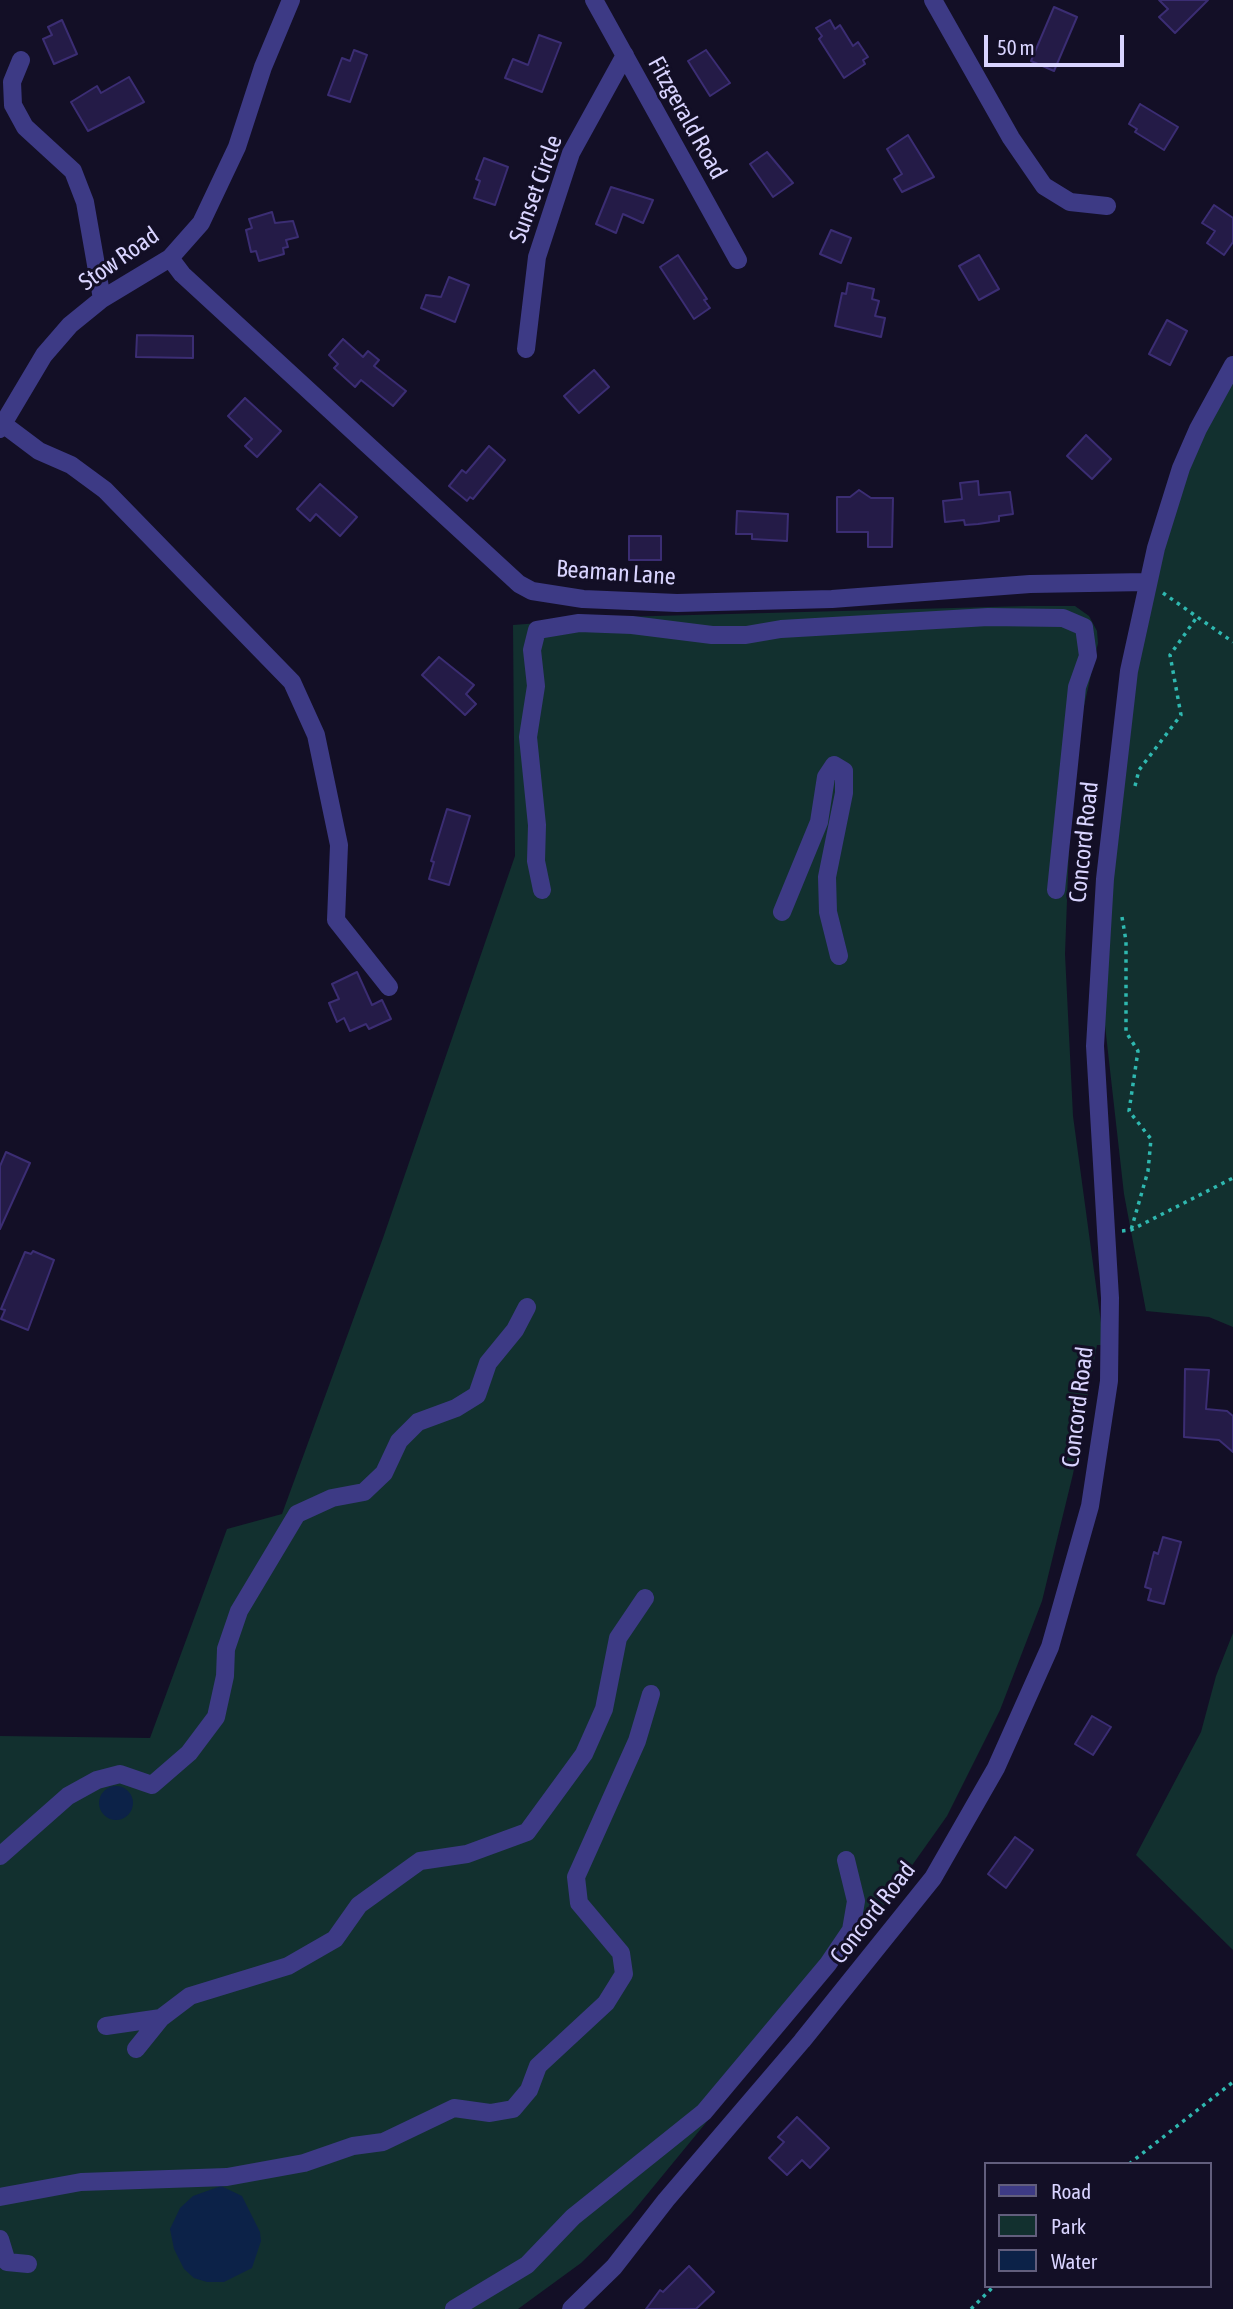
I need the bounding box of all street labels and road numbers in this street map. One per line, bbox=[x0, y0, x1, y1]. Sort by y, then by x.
street label: Fitzgerald Road bbox=[641, 52, 733, 184]
street label: Sunset Circle bbox=[503, 131, 569, 247]
street label: Stow Road bbox=[73, 221, 165, 297]
street label: Beaman Lane bbox=[555, 554, 677, 592]
street label: Concord Road bbox=[1063, 780, 1105, 904]
street label: Concord Road bbox=[1056, 1345, 1100, 1469]
street label: Concord Road bbox=[824, 1856, 922, 1970]

